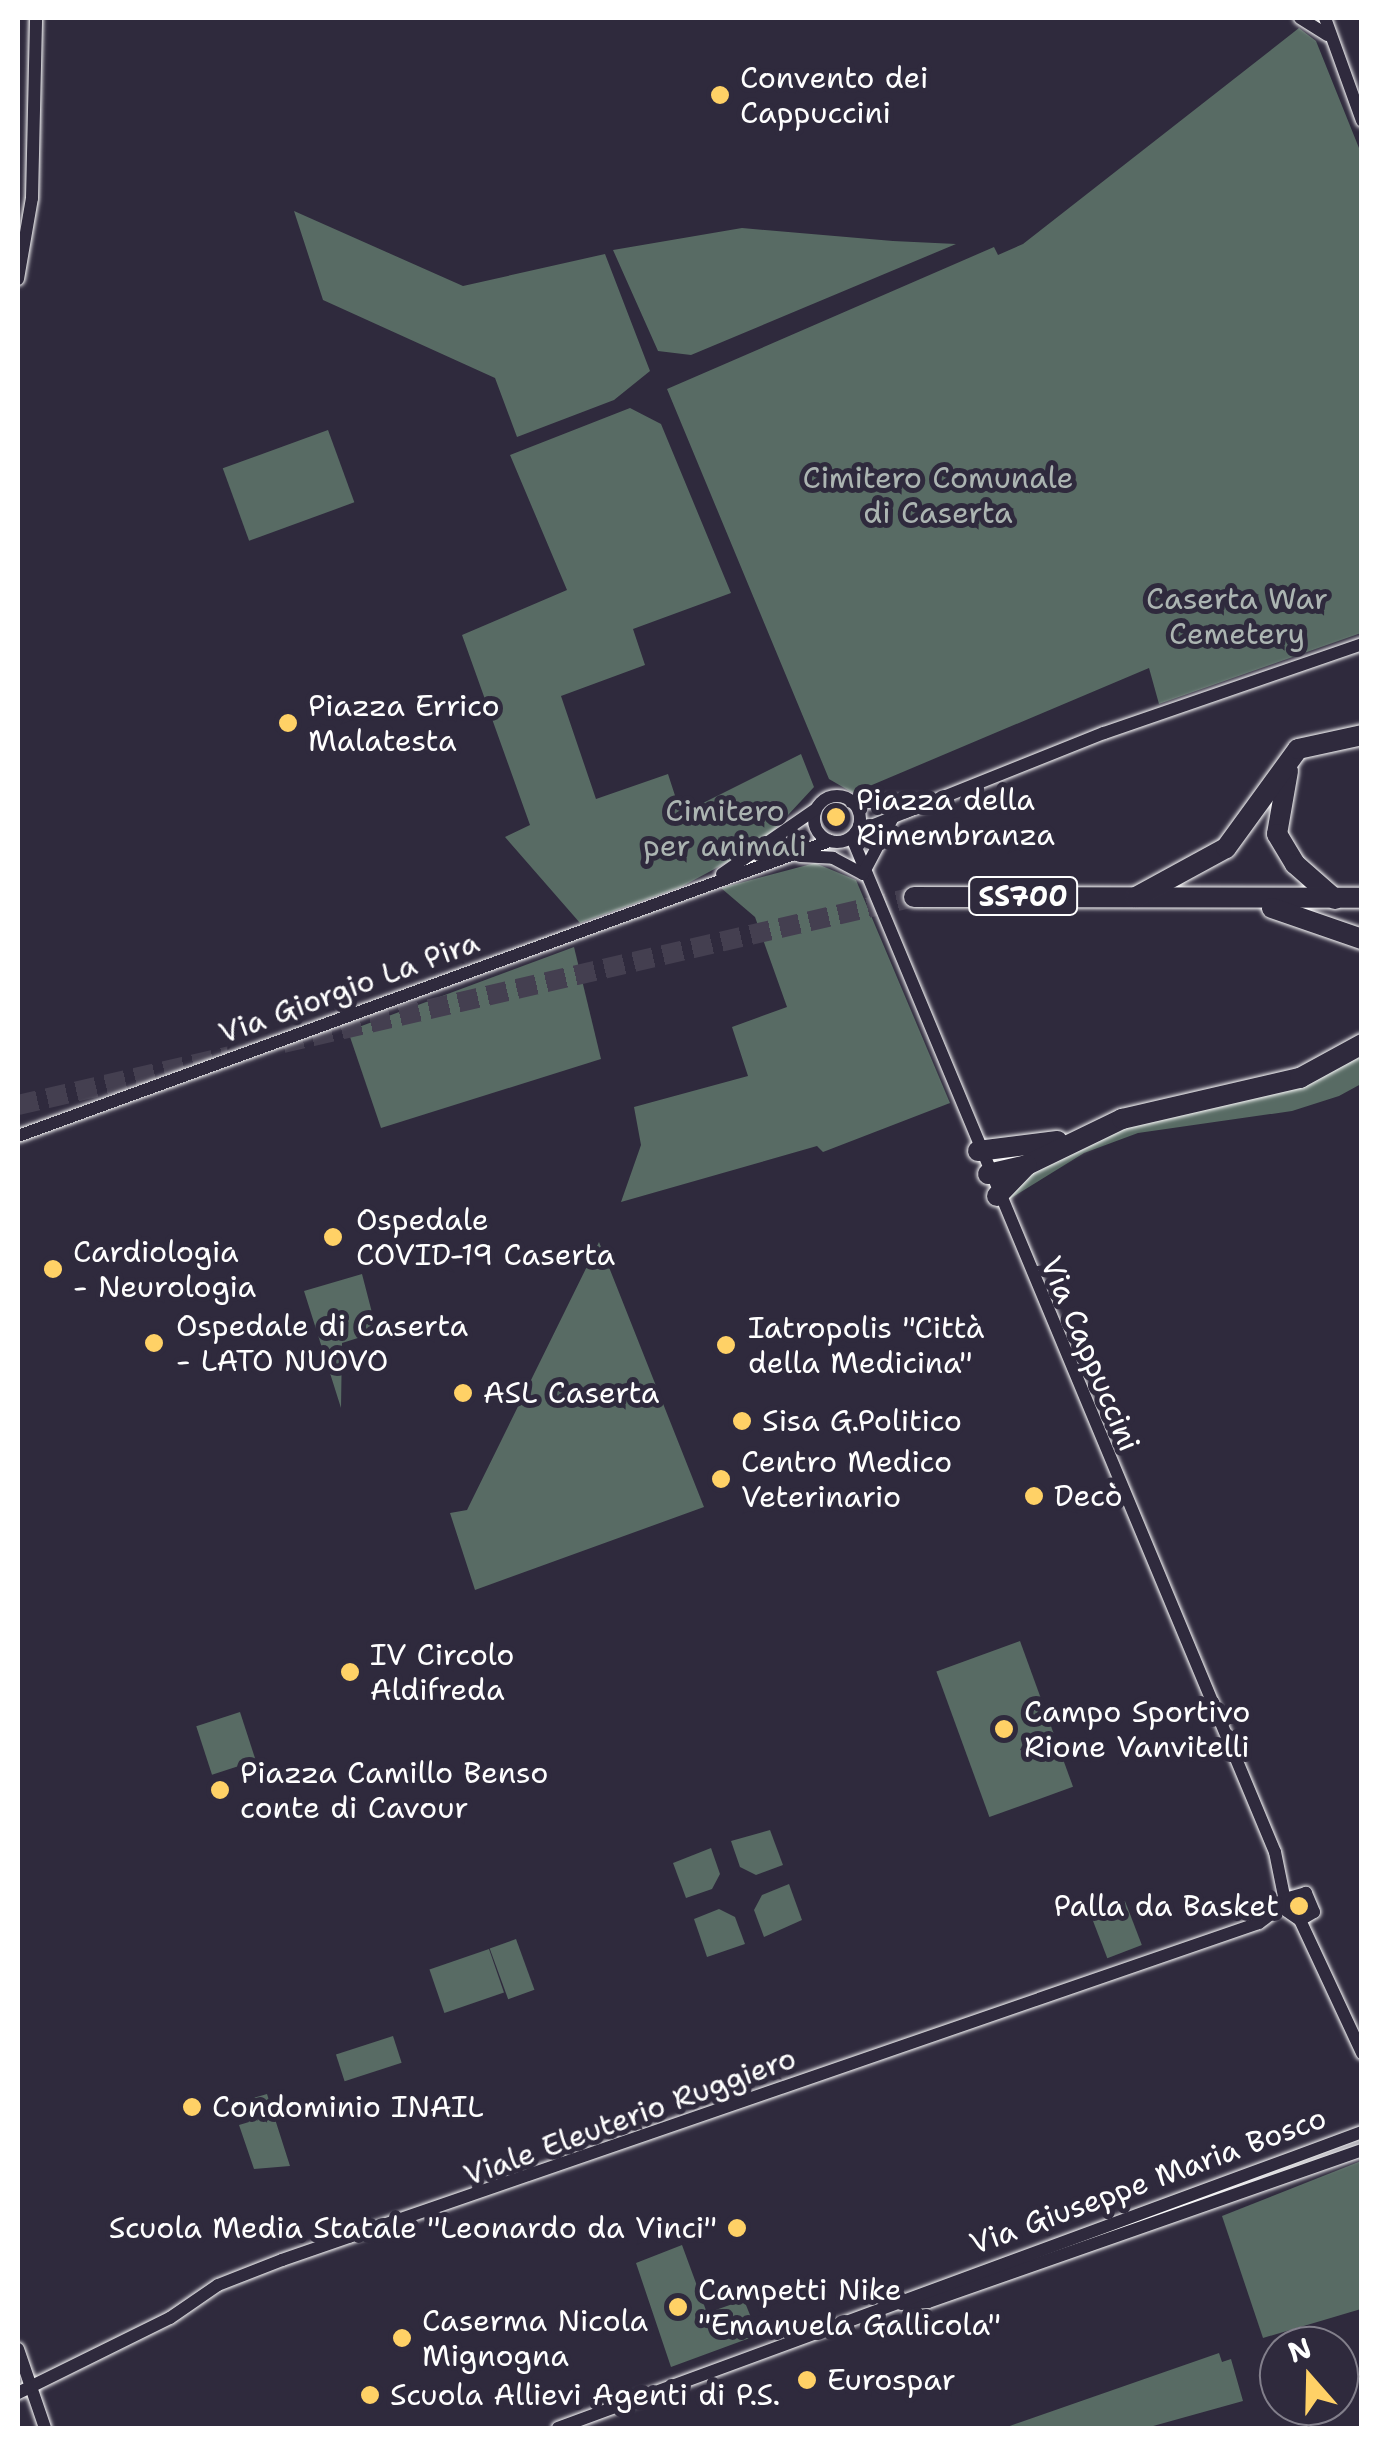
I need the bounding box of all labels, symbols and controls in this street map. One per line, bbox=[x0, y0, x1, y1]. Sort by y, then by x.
place label: Convento dei Cappuccini bbox=[740, 60, 928, 130]
marker: Convento dei Cappuccini bbox=[709, 84, 731, 106]
park label: Cimitero Comunale di Caserta bbox=[803, 460, 1073, 530]
park label: Caserta War Cemetery bbox=[1146, 581, 1328, 652]
place label: Piazza Errico Malatesta bbox=[308, 688, 500, 758]
marker: Piazza Errico Malatesta bbox=[277, 712, 299, 734]
place label: Piazza della Rimembranza bbox=[856, 782, 1055, 852]
park label: Cimitero per animali bbox=[643, 793, 807, 864]
marker: Piazza della Rimembranza bbox=[825, 806, 847, 828]
road number: SS700 bbox=[968, 873, 1078, 919]
street label: Via Giorgio La Pira bbox=[214, 924, 484, 1052]
place label: Ospedale COVID-19 Caserta bbox=[356, 1202, 615, 1272]
marker: Ospedale COVID-19 Caserta bbox=[320, 1224, 346, 1250]
place label: Cardiologia - Neurologia bbox=[73, 1234, 256, 1304]
street label: Via Cappuccini bbox=[1033, 1251, 1147, 1457]
marker: Cardiologia - Neurologia bbox=[42, 1258, 64, 1280]
place label: Ospedale di Caserta - LATO NUOVO bbox=[176, 1308, 468, 1378]
place label: Iatropolis "Città della Medicina" bbox=[748, 1310, 985, 1380]
marker: Ospedale di Caserta - LATO NUOVO bbox=[141, 1330, 167, 1356]
marker: Iatropolis "Città della Medicina" bbox=[713, 1332, 739, 1358]
place label: ASL Caserta bbox=[483, 1375, 659, 1411]
marker: ASL Caserta bbox=[452, 1382, 474, 1404]
place label: Sisa G.Politico bbox=[762, 1403, 962, 1439]
marker: Sisa G.Politico bbox=[731, 1410, 753, 1432]
place label: Centro Medico Veterinario bbox=[741, 1444, 952, 1514]
marker: Centro Medico Veterinario bbox=[710, 1468, 732, 1490]
place label: Decò bbox=[1054, 1478, 1123, 1514]
marker: Decò bbox=[1023, 1485, 1045, 1507]
place label: IV Circolo Aldifreda bbox=[370, 1637, 515, 1708]
marker: IV Circolo Aldifreda bbox=[339, 1661, 361, 1683]
place label: Campo Sportivo Rione Vanvitelli bbox=[1024, 1694, 1250, 1764]
marker: Campo Sportivo Rione Vanvitelli bbox=[993, 1718, 1015, 1740]
place label: Piazza Camillo Benso conte di Cavour bbox=[240, 1755, 548, 1826]
marker: Piazza Camillo Benso conte di Cavour bbox=[209, 1779, 231, 1801]
place label: Palla da Basket bbox=[1054, 1888, 1279, 1924]
marker: Palla da Basket bbox=[1288, 1895, 1310, 1917]
street label: Viale Eleuterio Ruggiero bbox=[459, 2040, 801, 2194]
place label: Condominio INAIL bbox=[212, 2089, 484, 2125]
marker: Condominio INAIL bbox=[181, 2096, 203, 2118]
street label: Via Giuseppe Maria Bosco bbox=[965, 2100, 1331, 2262]
place label: Scuola Media Statale "Leonardo da Vinci" bbox=[109, 2210, 717, 2246]
marker: Scuola Media Statale "Leonardo da Vinci" bbox=[726, 2217, 748, 2239]
place label: Campetti Nike "Emanuela Gallicola" bbox=[698, 2272, 1001, 2342]
marker: Campetti Nike "Emanuela Gallicola" bbox=[667, 2296, 689, 2318]
place label: Caserma Nicola Mignogna bbox=[422, 2303, 648, 2374]
north arrow bbox=[1259, 2326, 1359, 2426]
marker: Caserma Nicola Mignogna bbox=[391, 2327, 413, 2349]
text: N bbox=[1283, 2328, 1316, 2371]
place label: Eurospar bbox=[827, 2362, 956, 2398]
marker: Eurospar bbox=[796, 2369, 818, 2391]
place label: Scuola Allievi Agenti di P.S. bbox=[390, 2377, 780, 2413]
marker: Scuola Allievi Agenti di P.S. bbox=[359, 2384, 381, 2406]

